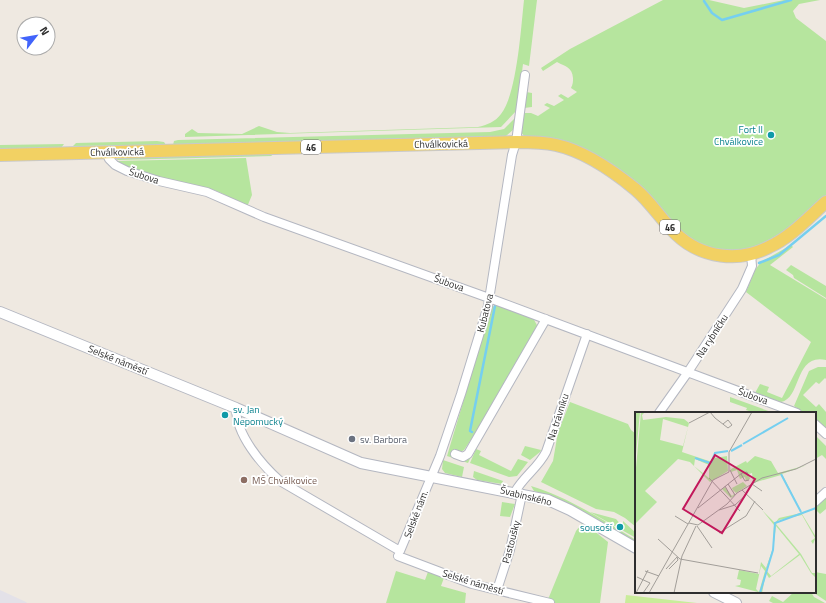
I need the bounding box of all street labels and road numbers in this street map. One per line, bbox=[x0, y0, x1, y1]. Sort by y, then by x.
street label: Chválkovická bbox=[414, 136, 468, 152]
road number: 46 bbox=[301, 140, 321, 154]
street label: Chválkovická bbox=[90, 144, 144, 160]
street label: Šubova bbox=[127, 164, 161, 188]
road number: 46 bbox=[660, 220, 680, 234]
street label: Šubova bbox=[432, 271, 466, 295]
street label: Kubatova bbox=[473, 292, 497, 334]
street label: Na rybníčku bbox=[692, 311, 732, 361]
street label: Selské náměstí bbox=[86, 341, 151, 379]
street label: Šubova bbox=[736, 384, 770, 408]
street label: Na trávníku bbox=[543, 392, 573, 442]
street label: Švabinského bbox=[499, 482, 553, 510]
street label: Selské nám. bbox=[400, 488, 432, 540]
street label: Pastoušky bbox=[498, 519, 524, 565]
street label: Selské náměstí bbox=[440, 566, 506, 599]

